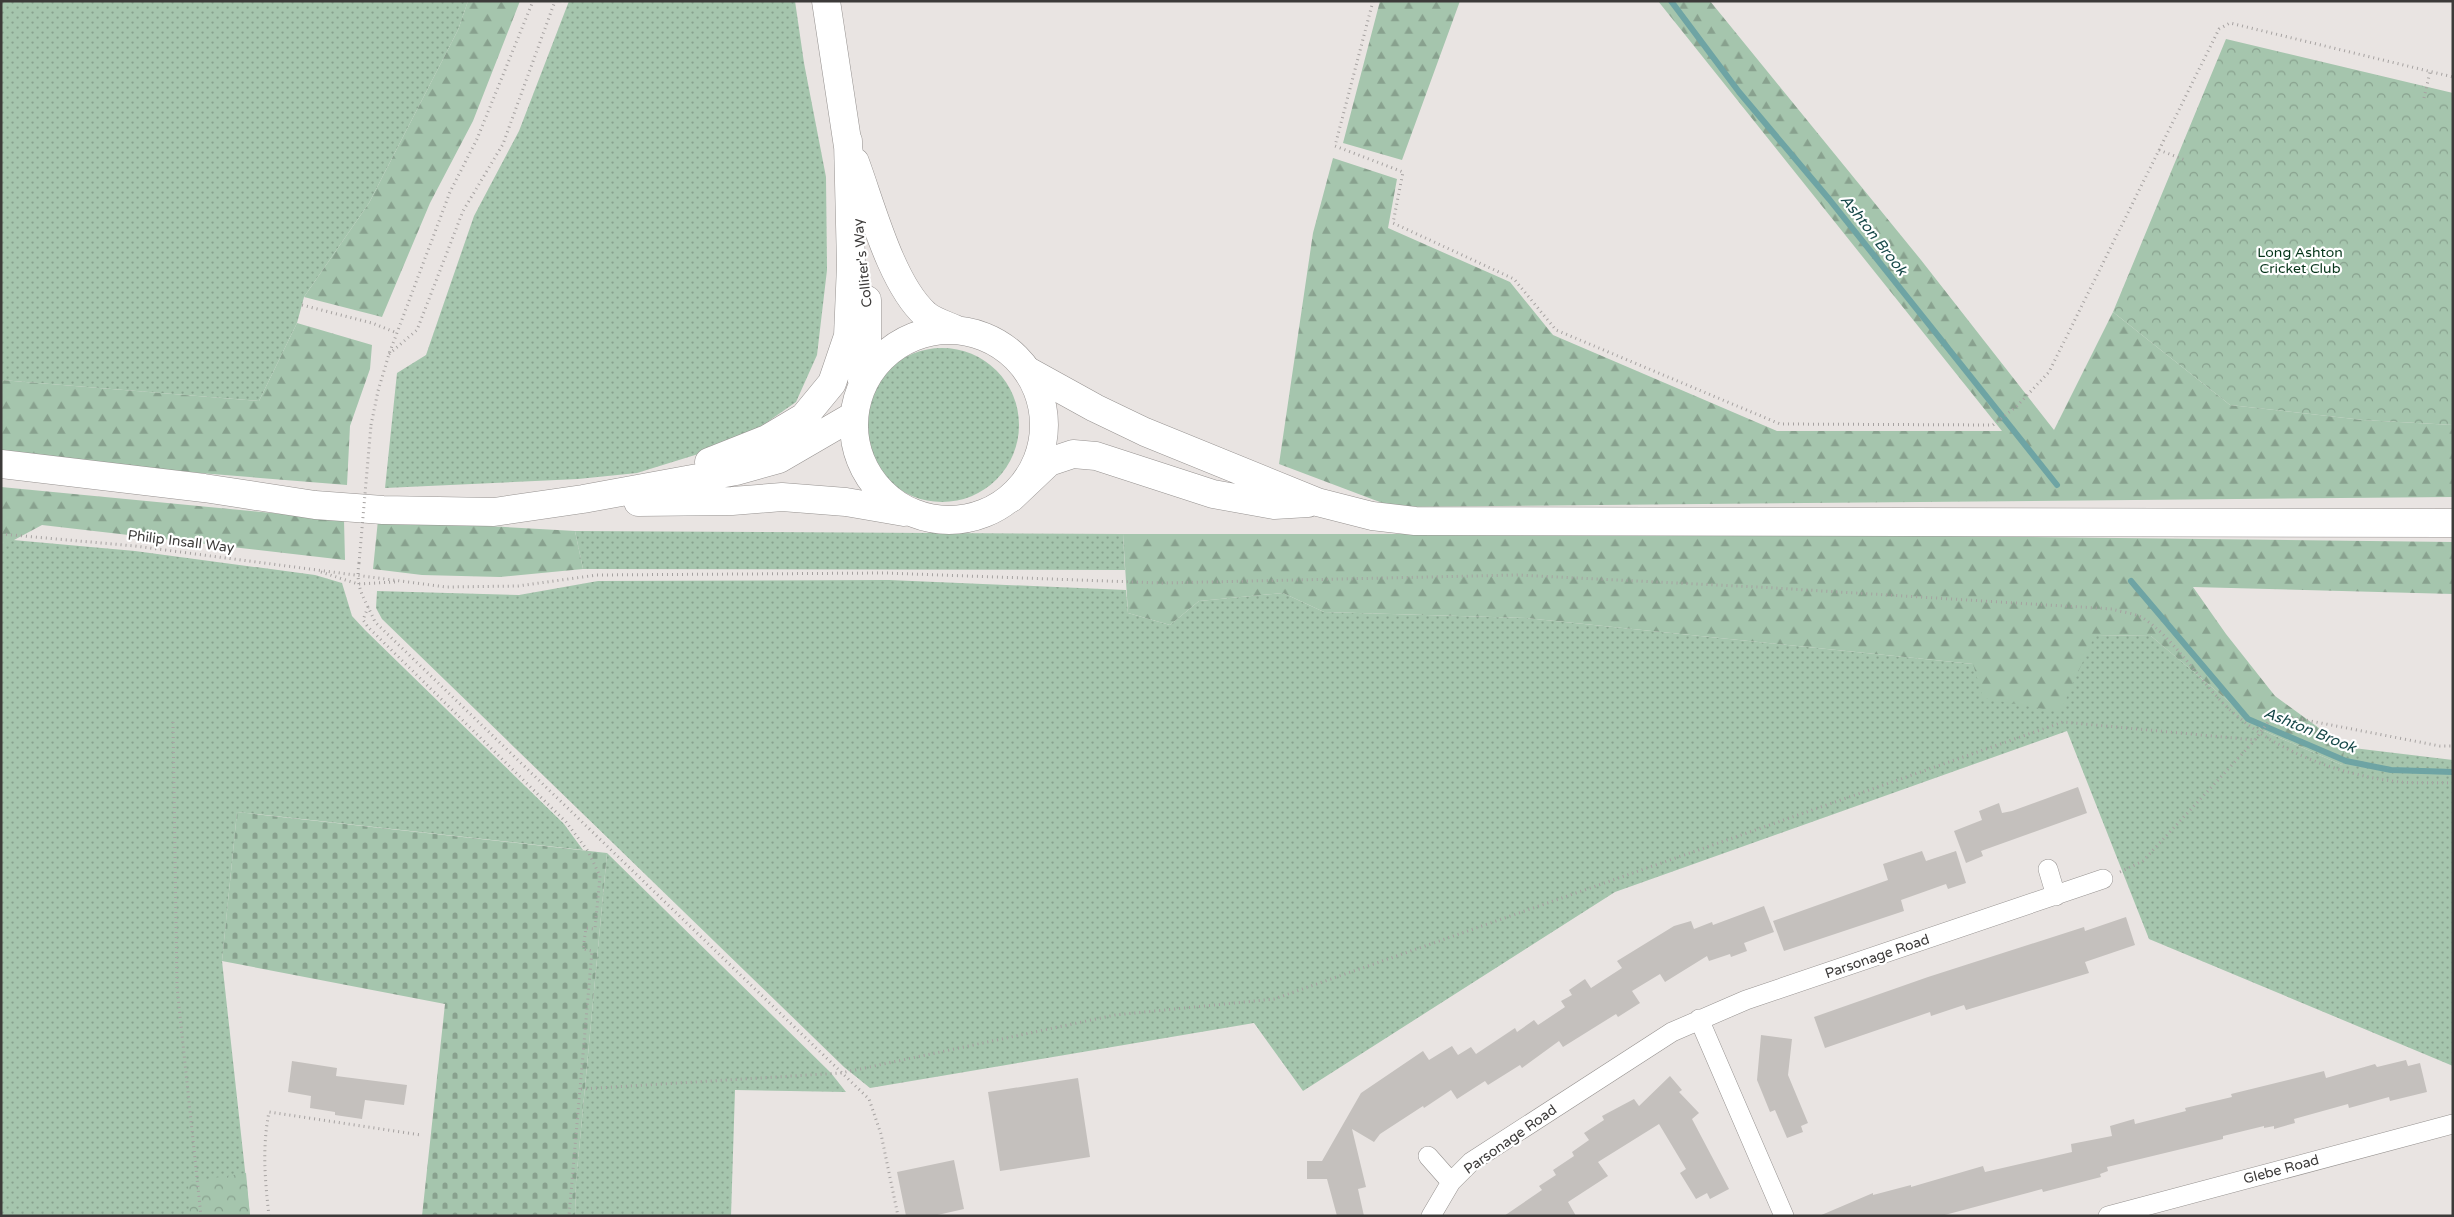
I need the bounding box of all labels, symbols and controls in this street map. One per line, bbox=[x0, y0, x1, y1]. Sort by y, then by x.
water label: Ashton Brook bbox=[1837, 191, 1912, 280]
street label: Colliter's Way bbox=[849, 217, 876, 308]
park label: Long Ashton Cricket Club bbox=[2257, 244, 2343, 277]
street label: Philip Insall Way bbox=[127, 527, 236, 557]
water label: Ashton Brook bbox=[2261, 703, 2360, 757]
street label: Parsonage Road bbox=[1823, 931, 1932, 982]
street label: Parsonage Road bbox=[1461, 1101, 1560, 1178]
street label: Glebe Road bbox=[2241, 1151, 2321, 1188]

